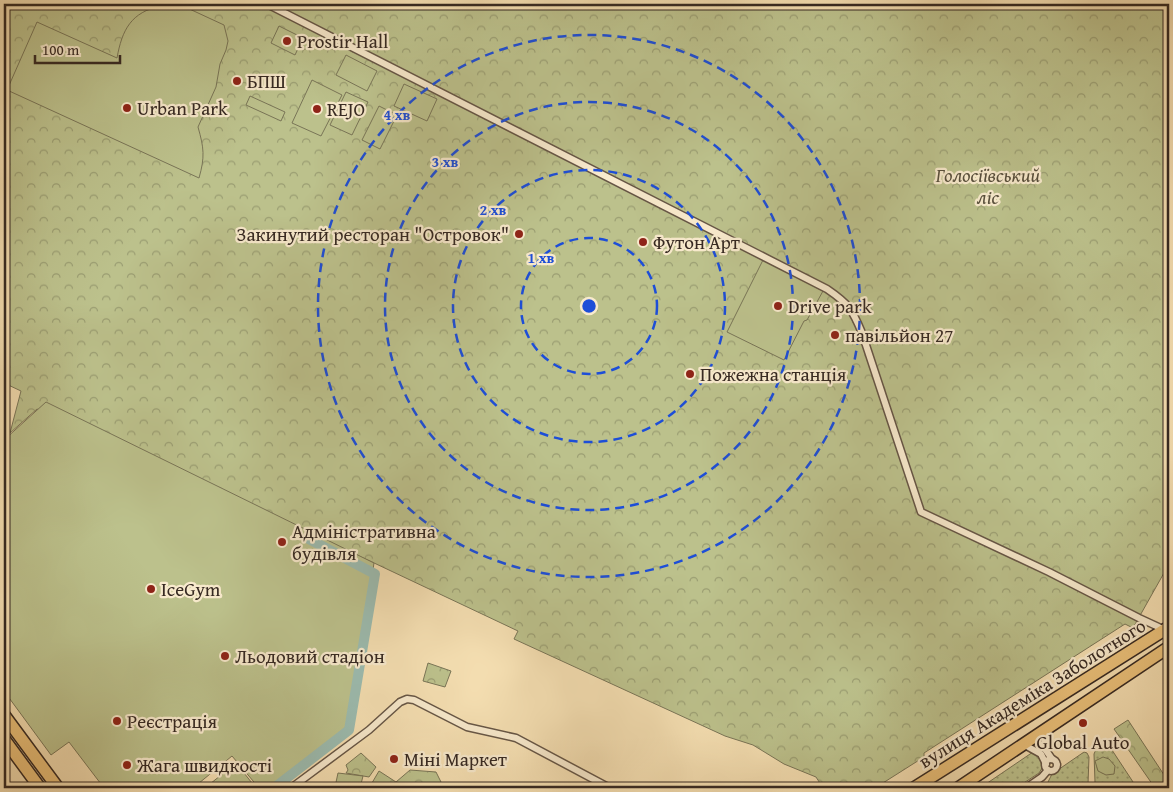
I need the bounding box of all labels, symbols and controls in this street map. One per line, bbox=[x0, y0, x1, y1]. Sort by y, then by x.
place label: Prostir Hall bbox=[297, 27, 388, 55]
scale bar bbox=[35, 32, 120, 64]
marker: Prostir Hall bbox=[281, 35, 293, 47]
text: 100 m bbox=[42, 39, 80, 60]
place label: БПШ bbox=[247, 67, 286, 95]
marker: БПШ bbox=[231, 75, 243, 87]
place label: Urban Park bbox=[137, 94, 228, 122]
place label: REJO bbox=[327, 95, 365, 123]
marker: Urban Park bbox=[121, 102, 133, 114]
marker: REJO bbox=[311, 103, 323, 115]
text: 4 хв bbox=[384, 104, 411, 125]
text: 3 хв bbox=[432, 151, 459, 172]
park label: Голосіївський ліс bbox=[935, 161, 1041, 211]
text: 2 хв bbox=[480, 199, 507, 220]
place label: Закинутий ресторан "Островок" bbox=[237, 220, 509, 248]
marker: Закинутий ресторан "Островок" bbox=[513, 228, 525, 240]
place label: Футон Арт bbox=[653, 228, 741, 256]
marker: Футон Арт bbox=[637, 236, 649, 248]
text: 1 хв bbox=[528, 247, 555, 268]
place label: Drive park bbox=[788, 292, 872, 320]
centre of rings bbox=[580, 297, 598, 315]
marker: Drive park bbox=[772, 300, 784, 312]
place label: павільйон 27 bbox=[845, 321, 953, 349]
marker: павільйон 27 bbox=[829, 329, 841, 341]
place label: Пожежна станція bbox=[700, 360, 847, 388]
marker: Пожежна станція bbox=[684, 368, 696, 380]
place label: Адміністративна будівля bbox=[292, 517, 436, 567]
marker: Адміністративна будівля bbox=[276, 536, 288, 548]
place label: IceGym bbox=[161, 575, 221, 603]
marker: IceGym bbox=[145, 583, 157, 595]
street label: вулиця Академіка Заболотного bbox=[913, 611, 1151, 775]
place label: Льодовий стадіон bbox=[235, 642, 385, 670]
marker: Льодовий стадіон bbox=[219, 650, 231, 662]
place label: Реєстрація bbox=[127, 707, 218, 735]
marker: Реєстрація bbox=[111, 715, 123, 727]
marker: Global Auto bbox=[1077, 717, 1089, 729]
place label: Global Auto bbox=[1037, 728, 1129, 756]
place label: Міні Маркет bbox=[404, 745, 508, 773]
place label: Жага швидкості bbox=[136, 751, 272, 779]
marker: Міні Маркет bbox=[388, 753, 400, 765]
marker: Жага швидкості bbox=[121, 759, 133, 771]

